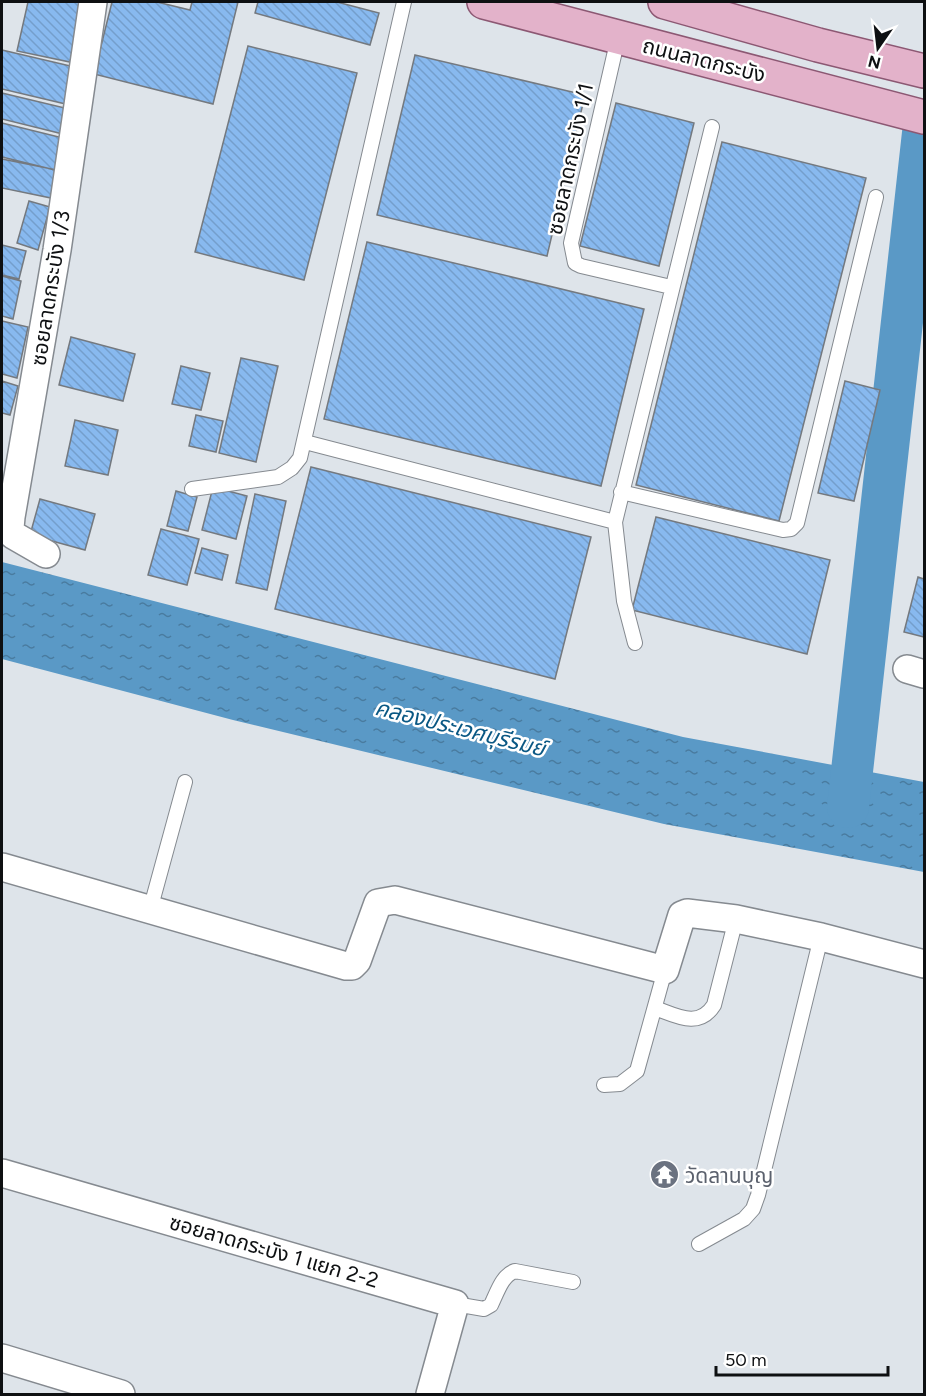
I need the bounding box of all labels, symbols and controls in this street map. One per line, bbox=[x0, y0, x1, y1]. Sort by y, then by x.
north arrow bbox=[848, 18, 908, 78]
street label: ถนนลาดกระบัง bbox=[640, 33, 768, 87]
text: N bbox=[866, 51, 883, 73]
street label: ซอยลาดกระบัง 1/1 bbox=[542, 81, 598, 237]
street label: ซอยลาดกระบัง 1/3 bbox=[25, 208, 75, 368]
water label: คลองประเวศบุรีรมย์ bbox=[372, 694, 552, 763]
temple icon: วัดลานบุญ bbox=[648, 1159, 680, 1191]
place label: วัดลานบุญ bbox=[685, 1163, 773, 1189]
street label: ซอยลาดกระบัง 1 แยก 2-2 bbox=[167, 1209, 381, 1293]
scale bar bbox=[716, 1339, 888, 1377]
text: 50 m bbox=[725, 1349, 767, 1371]

